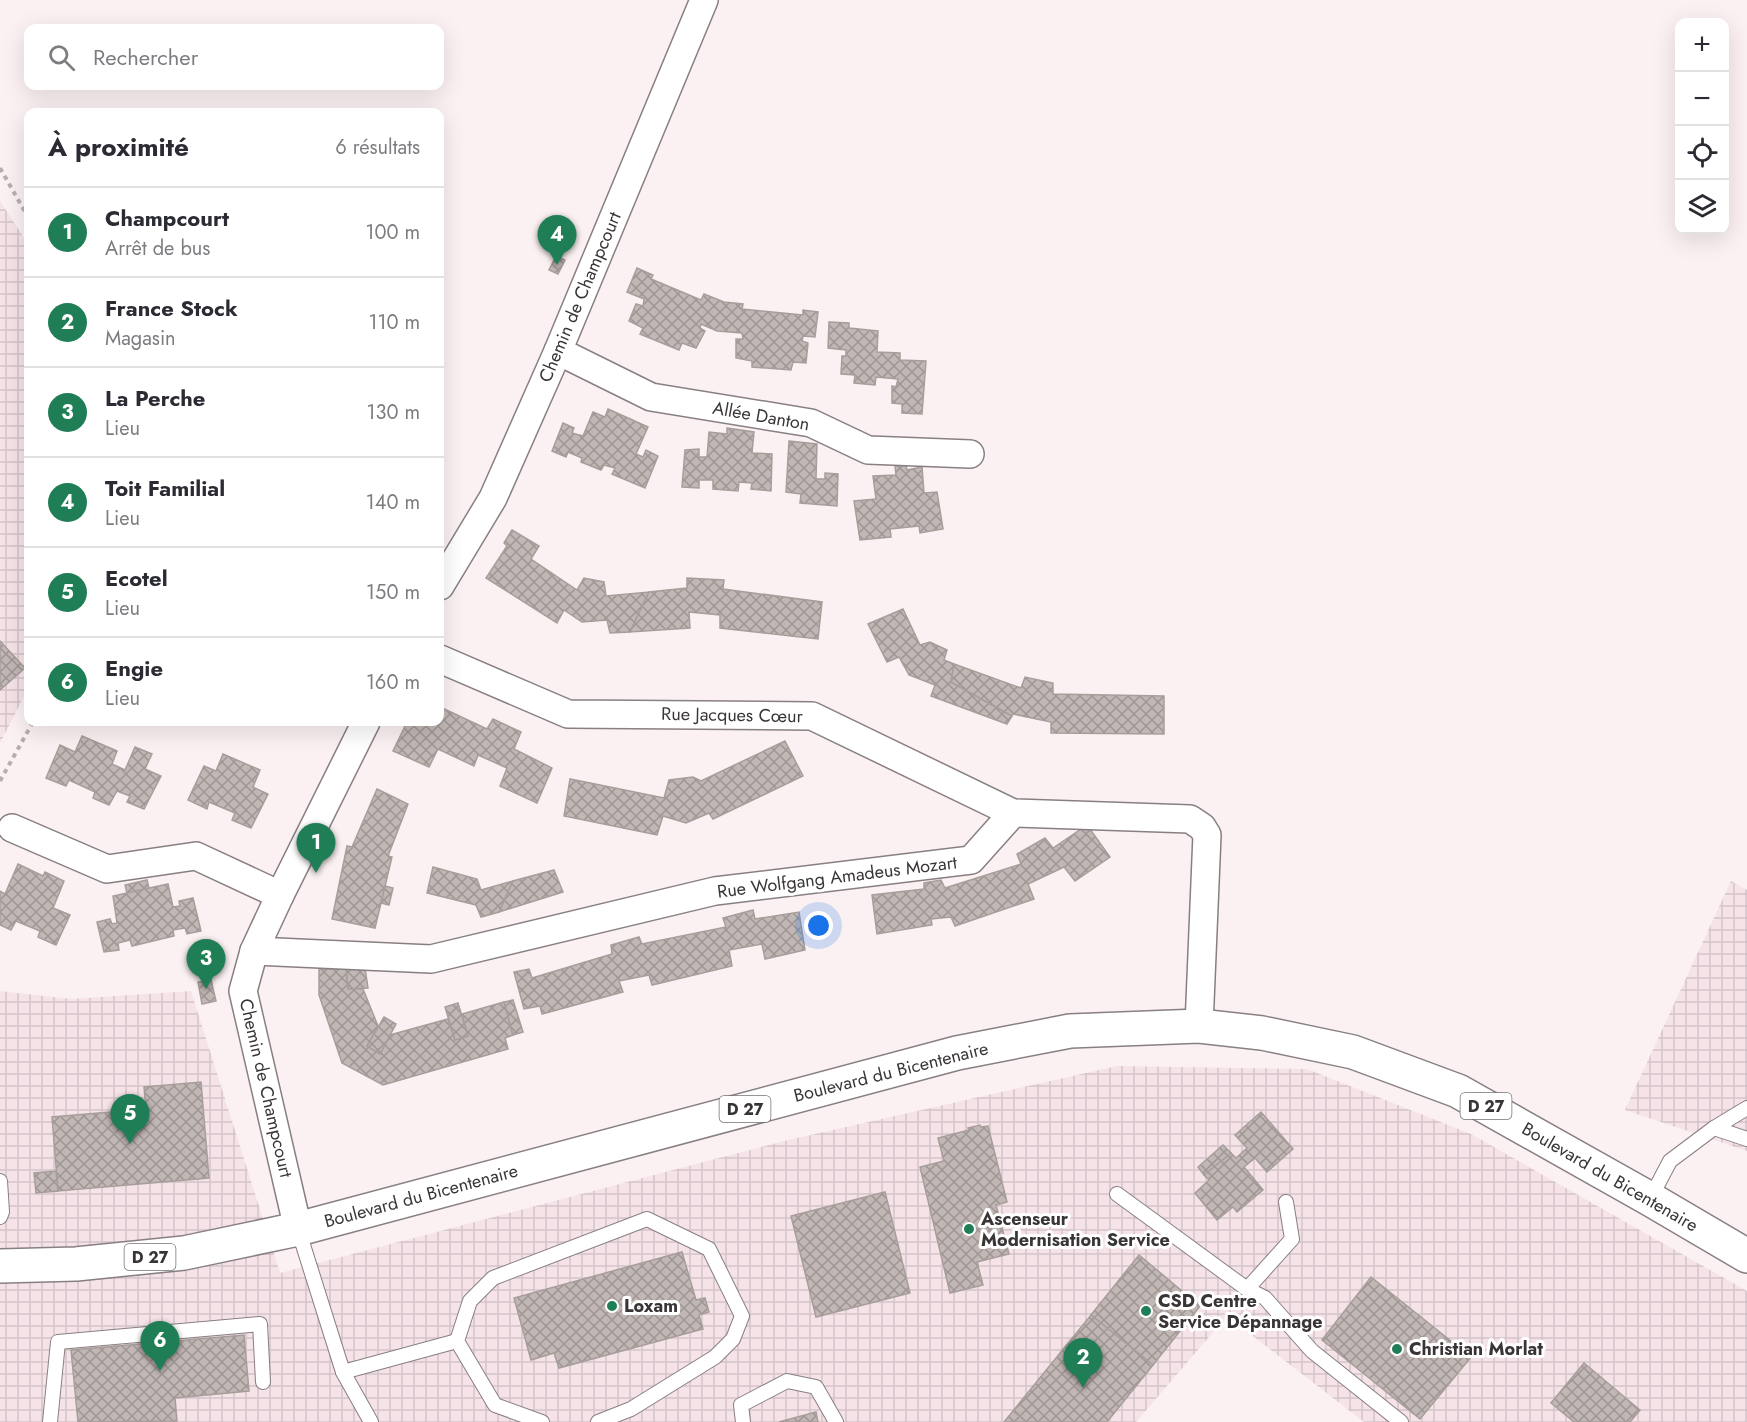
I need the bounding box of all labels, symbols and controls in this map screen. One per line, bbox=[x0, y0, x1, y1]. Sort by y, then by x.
map controls bbox=[1675, 18, 1729, 234]
button: + bbox=[1675, 18, 1729, 72]
search box bbox=[24, 24, 444, 90]
icon: search bbox=[45, 41, 78, 74]
text: Rechercher bbox=[93, 41, 198, 73]
button: − bbox=[1675, 72, 1729, 126]
button: locate bbox=[1675, 126, 1729, 180]
text: À proximité bbox=[48, 128, 189, 166]
text: 6 résultats bbox=[335, 133, 420, 162]
button: layers bbox=[1675, 180, 1729, 234]
text: Champcourt bbox=[105, 202, 229, 234]
street label: Chemin de Champcourt bbox=[532, 207, 628, 386]
pin: 4 bbox=[538, 216, 576, 265]
text: 1 bbox=[62, 218, 73, 247]
text: 100 m bbox=[365, 218, 420, 247]
text: Arrêt de bus bbox=[105, 234, 210, 263]
text: France Stock bbox=[105, 292, 238, 324]
text: 2 bbox=[61, 308, 74, 337]
text: 110 m bbox=[368, 308, 420, 337]
text: Magasin bbox=[105, 324, 176, 353]
text: La Perche bbox=[105, 382, 205, 414]
street label: Allée Danton bbox=[710, 395, 812, 437]
text: 3 bbox=[61, 398, 74, 427]
text: 130 m bbox=[366, 398, 420, 427]
text: Lieu bbox=[105, 414, 140, 443]
text: Toit Familial bbox=[105, 472, 225, 504]
text: 4 bbox=[61, 488, 74, 517]
text: 140 m bbox=[366, 488, 420, 517]
text: Lieu bbox=[105, 504, 140, 533]
text: Ecotel bbox=[105, 562, 168, 594]
text: 5 bbox=[61, 578, 74, 607]
text: 150 m bbox=[366, 578, 420, 607]
text: Lieu bbox=[105, 594, 140, 623]
text: Engie bbox=[105, 652, 163, 684]
text: 6 bbox=[61, 668, 74, 697]
text: 160 m bbox=[366, 668, 420, 697]
text: Lieu bbox=[105, 684, 140, 713]
street label: Rue Jacques Cœur bbox=[661, 701, 804, 729]
pin: 1 bbox=[296, 824, 336, 873]
street label: Rue Wolfgang Amadeus Mozart bbox=[716, 849, 959, 905]
your location bbox=[804, 911, 833, 940]
pin: 3 bbox=[186, 940, 226, 989]
street label: Chemin de Champcourt bbox=[233, 996, 299, 1181]
street label: Boulevard du Bicentenaire bbox=[791, 1035, 991, 1109]
road number: D 27 bbox=[1460, 1093, 1512, 1119]
pin: 5 bbox=[110, 1094, 150, 1144]
road number: D 27 bbox=[720, 1096, 771, 1122]
street label: Boulevard du Bicentenaire bbox=[1517, 1116, 1703, 1238]
street label: Boulevard du Bicentenaire bbox=[321, 1158, 521, 1234]
place label: Ascenseur Modernisation Service bbox=[980, 1206, 1170, 1253]
marker: Ascenseur Modernisation Service bbox=[962, 1222, 976, 1236]
road number: D 27 bbox=[124, 1244, 176, 1270]
place label: CSD Centre Service Dépannage bbox=[1158, 1288, 1323, 1335]
place label: Loxam bbox=[624, 1293, 678, 1319]
marker: Loxam bbox=[605, 1299, 619, 1313]
marker: CSD Centre Service Dépannage bbox=[1139, 1304, 1153, 1318]
pin: 6 bbox=[140, 1322, 180, 1371]
place label: Christian Morlat bbox=[1409, 1336, 1543, 1362]
pin: 2 bbox=[1064, 1338, 1102, 1388]
marker: Christian Morlat bbox=[1390, 1342, 1404, 1356]

